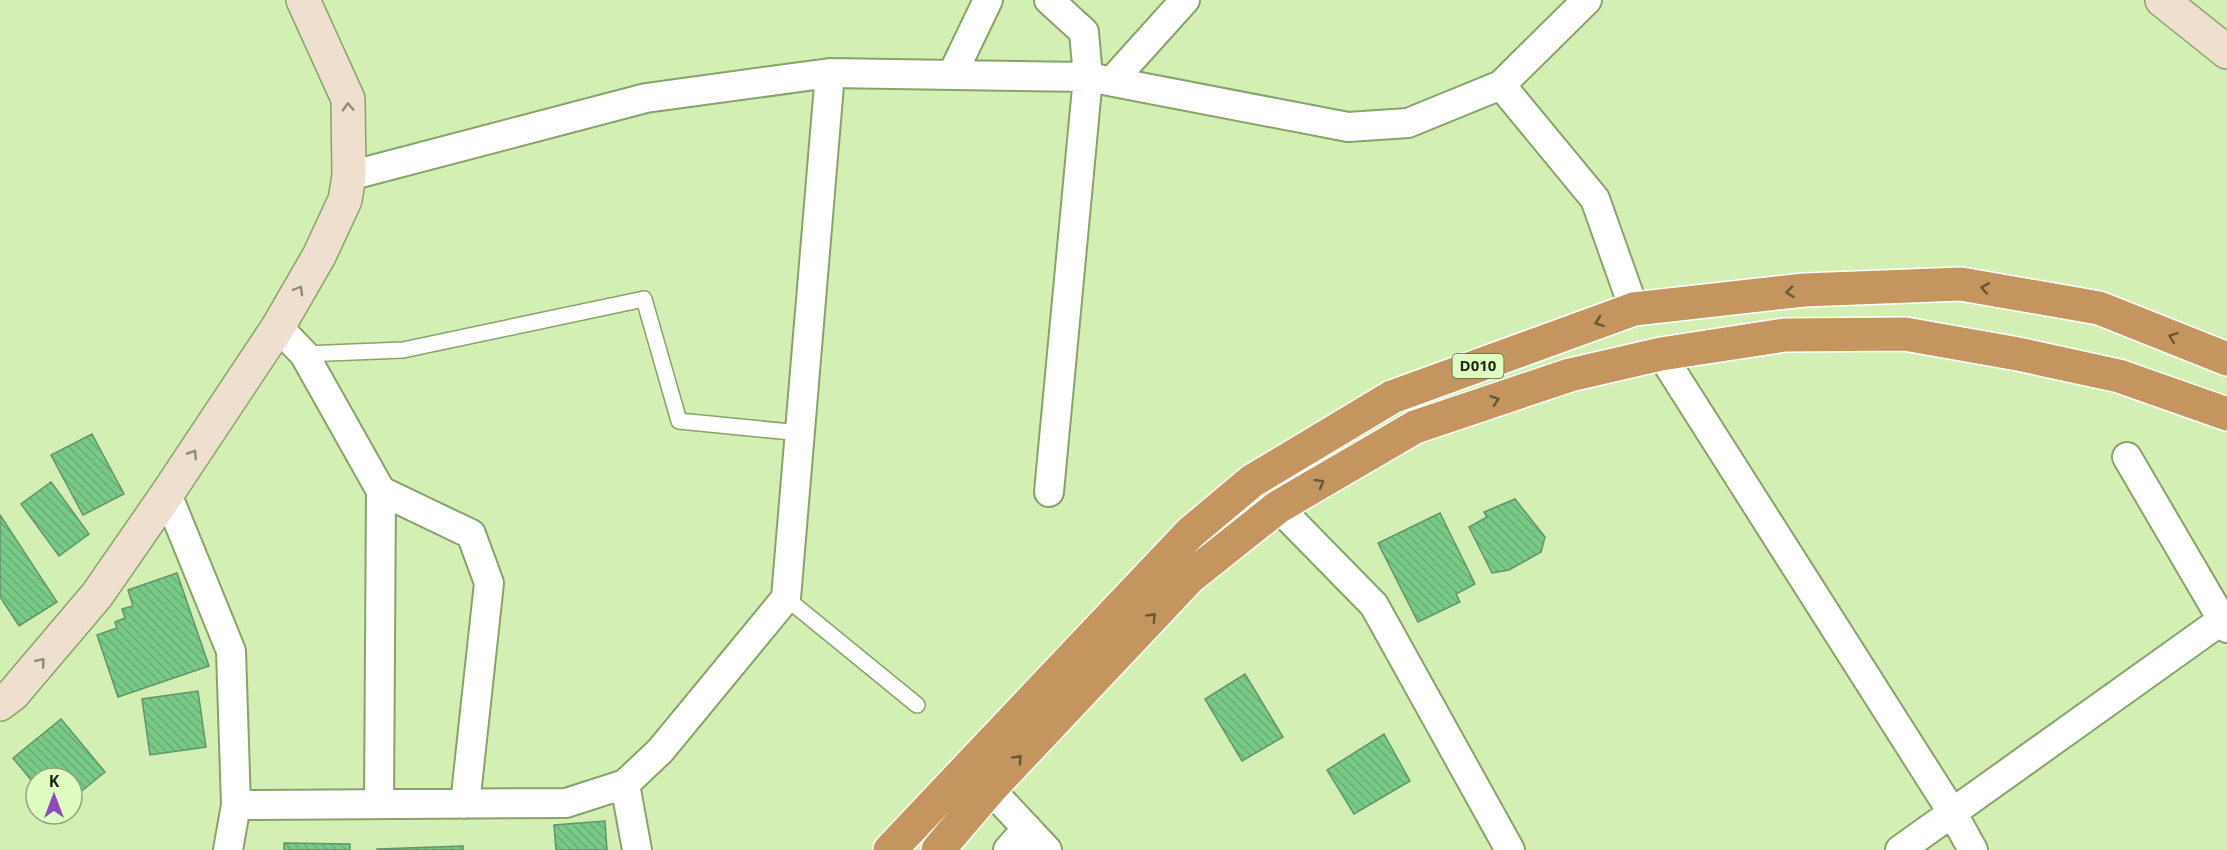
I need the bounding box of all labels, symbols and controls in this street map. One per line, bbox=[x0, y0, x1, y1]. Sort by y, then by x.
one-way arrow bbox=[341, 103, 354, 112]
one-way arrow bbox=[1980, 282, 1990, 295]
one-way arrow bbox=[1786, 285, 1795, 298]
one-way arrow bbox=[291, 286, 303, 296]
one-way arrow bbox=[1594, 314, 1604, 327]
one-way arrow bbox=[2168, 332, 2179, 344]
road number: D010 bbox=[1452, 354, 1504, 378]
one-way arrow bbox=[1489, 395, 1500, 408]
one-way arrow bbox=[186, 450, 197, 461]
one-way arrow bbox=[1314, 479, 1324, 490]
one-way arrow bbox=[1145, 614, 1156, 624]
one-way arrow bbox=[33, 658, 44, 669]
one-way arrow bbox=[1011, 756, 1022, 767]
north arrow bbox=[24, 766, 84, 826]
text: K bbox=[49, 770, 60, 792]

